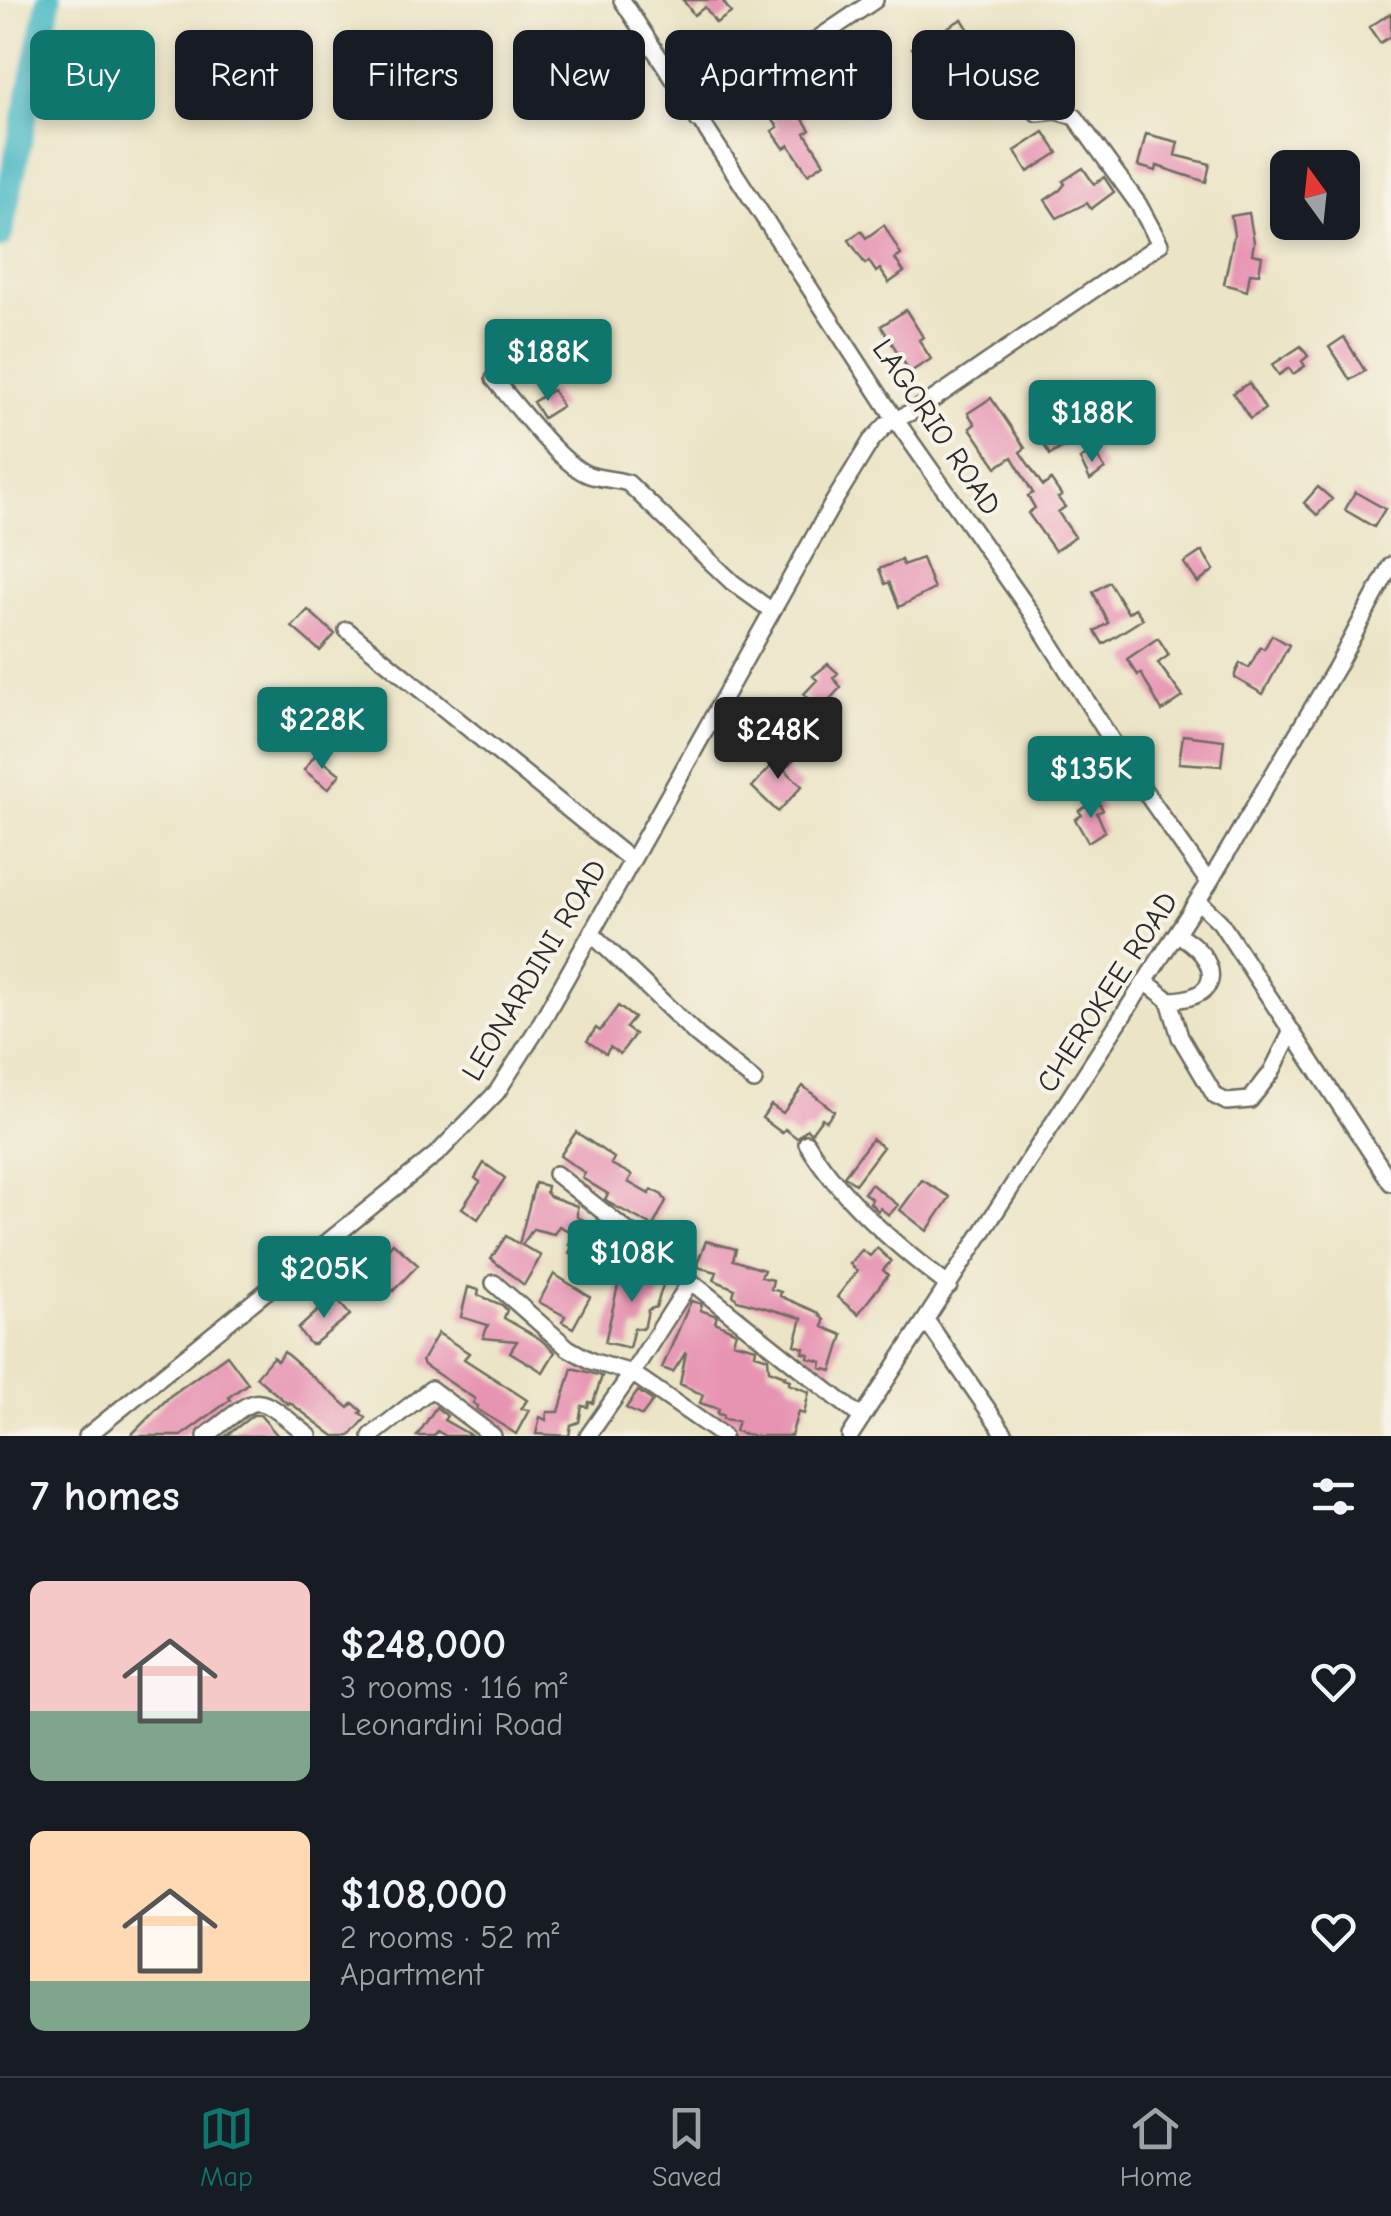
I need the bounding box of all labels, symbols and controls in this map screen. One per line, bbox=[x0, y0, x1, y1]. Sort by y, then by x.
chip: Buy bbox=[30, 30, 155, 120]
chip: Rent bbox=[175, 30, 313, 120]
chip: Filters bbox=[333, 30, 493, 120]
chip: New bbox=[513, 30, 645, 120]
chip: Apartment bbox=[665, 30, 892, 120]
chip: House bbox=[912, 30, 1075, 120]
north arrow bbox=[1270, 150, 1360, 240]
map controls bbox=[1270, 150, 1360, 240]
pin: $188K bbox=[478, 319, 618, 404]
text: $188K bbox=[507, 333, 589, 370]
street label: LAGORIO ROAD bbox=[865, 333, 1008, 522]
pin: $188K bbox=[1022, 380, 1162, 465]
text: $188K bbox=[1051, 394, 1133, 431]
pin: $228K bbox=[252, 687, 392, 772]
pin: $248K bbox=[708, 697, 848, 782]
text: $228K bbox=[279, 701, 365, 738]
text: $248K bbox=[736, 711, 820, 748]
pin: $135K bbox=[1021, 736, 1161, 821]
text: $135K bbox=[1050, 750, 1132, 787]
street label: LEONARDINI ROAD bbox=[455, 853, 614, 1087]
street label: CHEROKEE ROAD bbox=[1030, 886, 1185, 1099]
pin: $108K bbox=[562, 1220, 702, 1305]
text: $108K bbox=[590, 1234, 674, 1271]
pin: $205K bbox=[254, 1236, 394, 1321]
text: $205K bbox=[280, 1250, 368, 1287]
icon: filters bbox=[1306, 1469, 1361, 1524]
text: 7 homes bbox=[30, 1472, 180, 1521]
text: $248,000 bbox=[340, 1620, 506, 1669]
icon: home bbox=[110, 1621, 230, 1741]
icon: heart bbox=[1306, 1654, 1361, 1709]
text: 3 rooms · 116 m² bbox=[340, 1669, 568, 1706]
text: Leonardini Road bbox=[340, 1706, 563, 1743]
text: $108,000 bbox=[340, 1870, 507, 1919]
icon: home bbox=[110, 1871, 230, 1991]
icon: heart bbox=[1306, 1904, 1361, 1959]
text: 2 rooms · 52 m² bbox=[340, 1919, 559, 1956]
text: Apartment bbox=[340, 1956, 483, 1993]
tab: Map bbox=[199, 2101, 254, 2193]
tab: Saved bbox=[652, 2101, 722, 2193]
tab: Home bbox=[1120, 2101, 1192, 2193]

